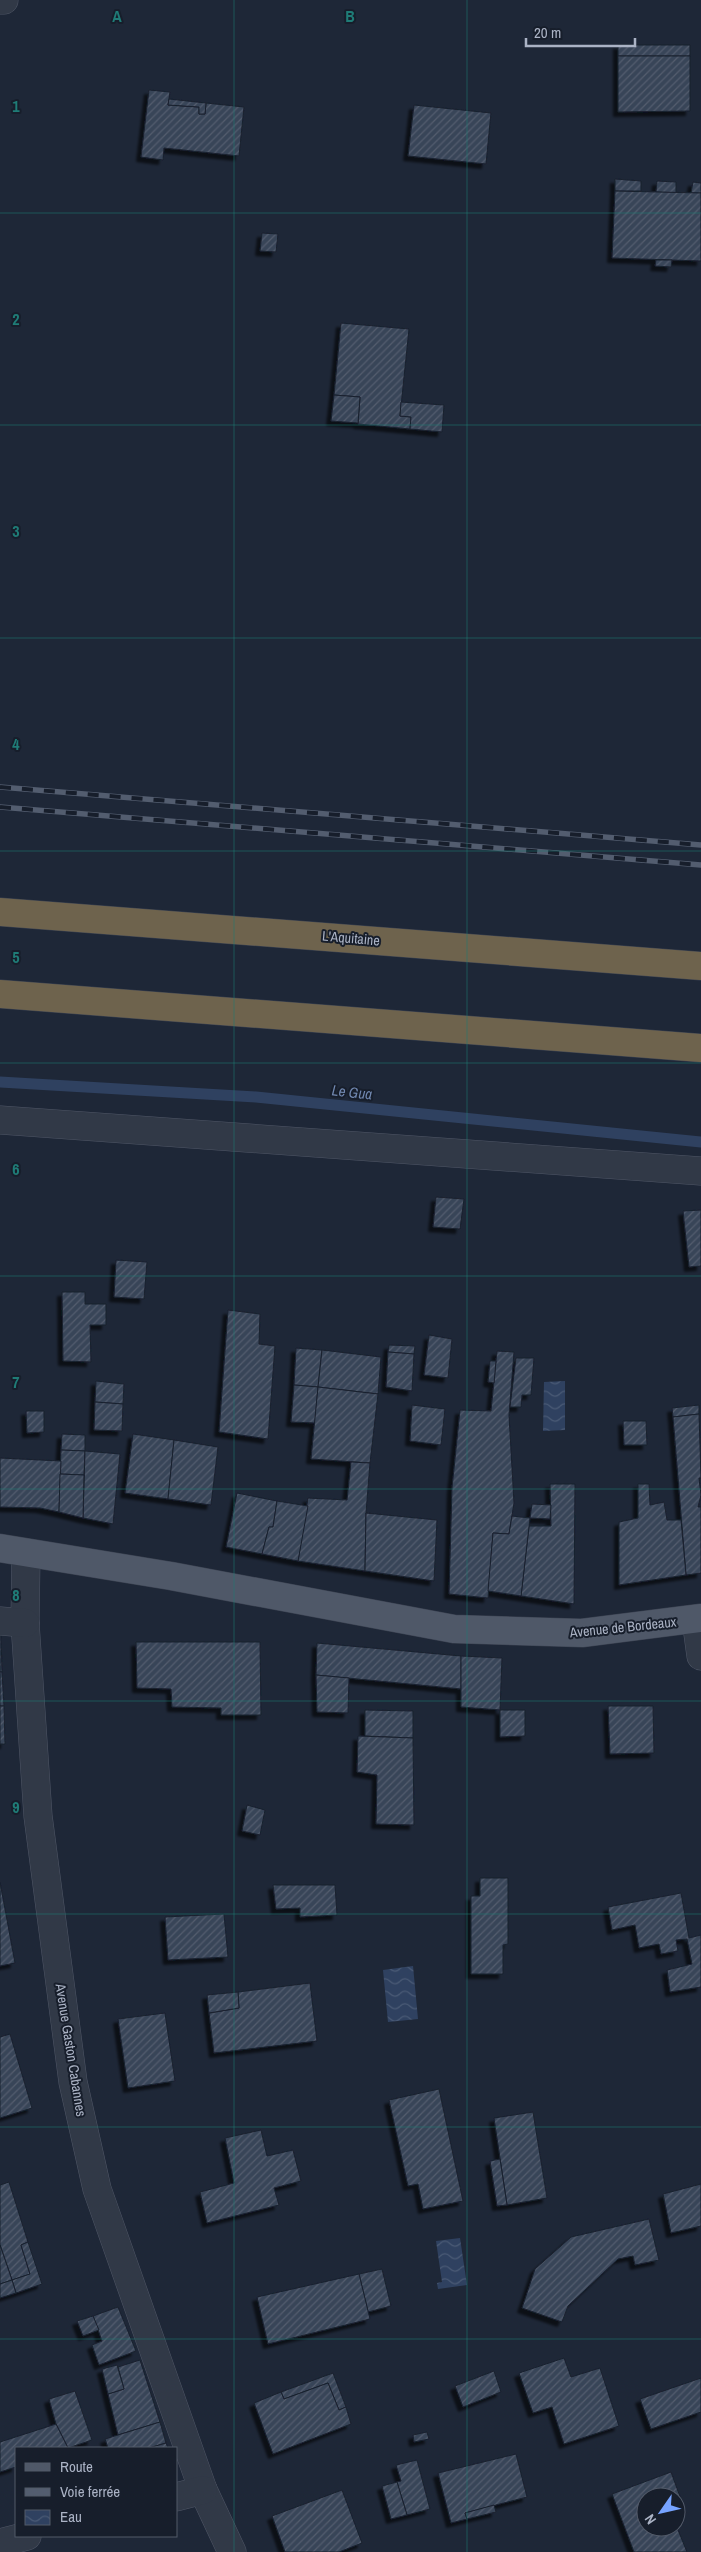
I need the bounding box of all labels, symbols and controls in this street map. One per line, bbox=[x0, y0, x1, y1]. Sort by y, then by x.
text: A bbox=[112, 5, 122, 27]
text: B bbox=[345, 5, 355, 27]
scale bar bbox=[526, 15, 635, 47]
text: 20 m bbox=[534, 22, 561, 43]
text: 1 bbox=[12, 95, 20, 117]
text: 2 bbox=[12, 308, 20, 330]
text: 3 bbox=[12, 520, 20, 542]
text: 4 bbox=[12, 733, 20, 755]
street label: L'Aquitaine bbox=[321, 927, 381, 949]
text: 5 bbox=[12, 946, 20, 968]
water label: Le Gua bbox=[331, 1079, 373, 1105]
text: 6 bbox=[12, 1158, 20, 1180]
text: 7 bbox=[12, 1371, 20, 1393]
text: 8 bbox=[12, 1584, 20, 1606]
street label: Avenue de Bordeaux bbox=[568, 1612, 677, 1642]
text: 9 bbox=[12, 1796, 20, 1818]
street label: Avenue Gaston Cabannes bbox=[51, 1981, 90, 2118]
legend bbox=[15, 2447, 178, 2537]
text: Route bbox=[60, 2456, 93, 2477]
text: Voie ferrée bbox=[60, 2481, 120, 2502]
north arrow bbox=[636, 2487, 686, 2537]
text: Eau bbox=[60, 2506, 82, 2527]
text: N bbox=[640, 2511, 660, 2528]

